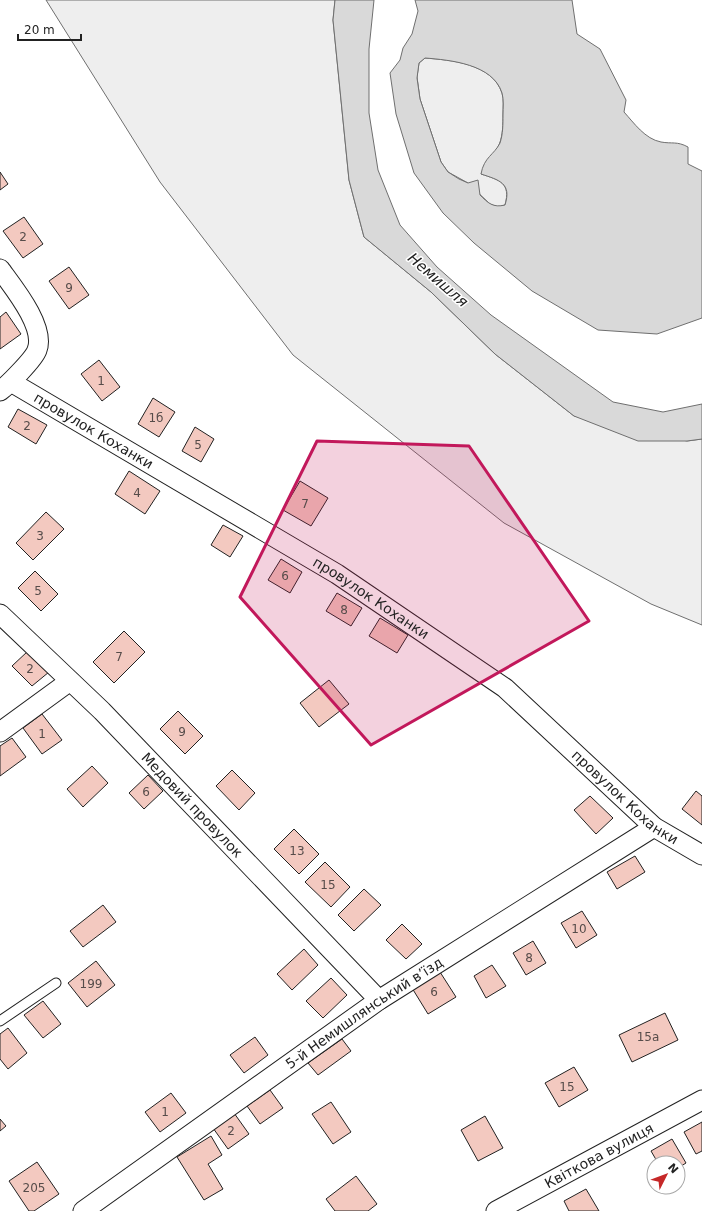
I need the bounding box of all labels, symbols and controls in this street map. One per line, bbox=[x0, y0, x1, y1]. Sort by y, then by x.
scale bar bbox=[18, 16, 81, 42]
text: 20 m bbox=[24, 23, 55, 37]
house number: 2 bbox=[19, 230, 27, 244]
water label: Немишля bbox=[404, 249, 472, 311]
house number: 9 bbox=[65, 281, 73, 295]
house number: 1 bbox=[97, 374, 105, 388]
street label: провулок Коханки bbox=[31, 389, 156, 472]
house number: 1б bbox=[148, 411, 164, 425]
house number: 2 bbox=[23, 419, 31, 433]
house number: 5 bbox=[194, 438, 202, 452]
house number: 4 bbox=[133, 486, 141, 500]
house number: 7 bbox=[301, 497, 309, 511]
house number: 3 bbox=[36, 529, 44, 543]
street label: провулок Коханки bbox=[310, 554, 432, 642]
house number: 6 bbox=[281, 569, 289, 583]
house number: 5 bbox=[34, 584, 42, 598]
house number: 8 bbox=[340, 603, 348, 617]
house number: 7 bbox=[115, 650, 123, 664]
house number: 2 bbox=[26, 662, 34, 676]
house number: 9 bbox=[178, 725, 186, 739]
house number: 1 bbox=[38, 727, 46, 741]
street label: провулок Коханки bbox=[569, 747, 681, 847]
street label: Медовий провулок bbox=[138, 749, 246, 861]
house number: 6 bbox=[142, 785, 150, 799]
house number: 13 bbox=[289, 844, 305, 858]
house number: 15 bbox=[320, 878, 336, 892]
house number: 10 bbox=[571, 922, 587, 936]
house number: 8 bbox=[525, 951, 533, 965]
street label: 5-й Немишлянський в’їзд bbox=[283, 954, 446, 1072]
house number: 199 bbox=[80, 977, 102, 991]
house number: 6 bbox=[430, 985, 438, 999]
house number: 15а bbox=[637, 1030, 659, 1044]
house number: 15 bbox=[559, 1080, 575, 1094]
house number: 1 bbox=[161, 1105, 169, 1119]
street label: Квіткова вулиця bbox=[542, 1120, 656, 1191]
house number: 2 bbox=[227, 1124, 235, 1138]
north arrow bbox=[646, 1155, 686, 1195]
text: N bbox=[665, 1161, 681, 1176]
house number: 205 bbox=[23, 1181, 45, 1195]

